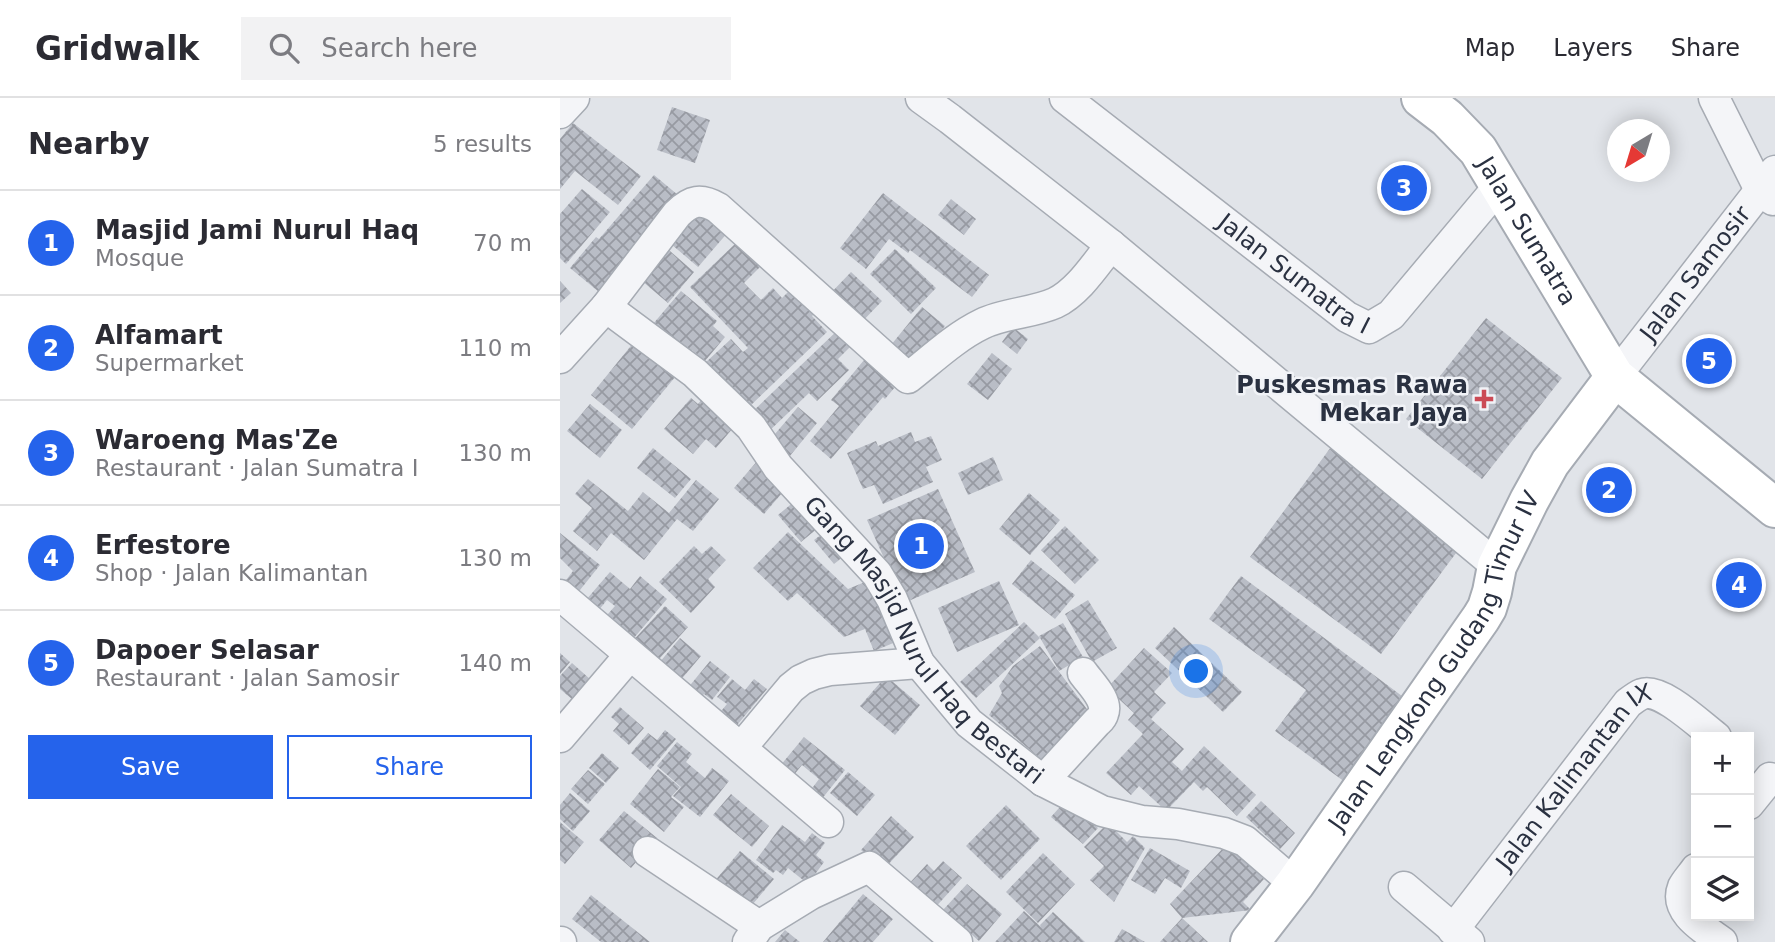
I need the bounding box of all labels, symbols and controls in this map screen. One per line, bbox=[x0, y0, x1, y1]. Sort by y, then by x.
search box bbox=[241, 17, 731, 80]
text: Gridwalk bbox=[35, 29, 199, 68]
icon: search bbox=[265, 29, 303, 67]
text: Search here bbox=[321, 33, 478, 63]
text: Map bbox=[1465, 34, 1515, 62]
text: Layers bbox=[1553, 34, 1633, 62]
text: Share bbox=[1671, 34, 1740, 62]
north arrow bbox=[1607, 119, 1670, 182]
text: Nearby bbox=[28, 126, 150, 161]
text: 5 results bbox=[433, 131, 532, 157]
street label: Jalan Sumatra bbox=[1470, 150, 1582, 310]
pin: 3 bbox=[1381, 162, 1427, 214]
street label: Jalan Samosir bbox=[1633, 200, 1757, 348]
street label: Jalan Sumatra I bbox=[1211, 207, 1374, 340]
text: Masjid Jami Nurul Haq bbox=[95, 215, 419, 245]
text: 1 bbox=[43, 230, 59, 256]
text: 70 m bbox=[473, 230, 532, 256]
text: Mosque bbox=[95, 245, 184, 271]
text: Alfamart bbox=[95, 320, 223, 350]
text: 2 bbox=[43, 335, 59, 361]
text: 110 m bbox=[458, 335, 532, 361]
pin: 5 bbox=[1686, 335, 1732, 387]
text: Supermarket bbox=[95, 350, 244, 376]
place label: Puskesmas Rawa Mekar Jaya bbox=[1236, 371, 1468, 427]
marker: Puskesmas Rawa Mekar Jaya bbox=[1474, 389, 1494, 409]
text: Waroeng Mas'Ze bbox=[95, 425, 338, 455]
text: 3 bbox=[43, 440, 59, 466]
text: 130 m bbox=[458, 440, 532, 466]
text: Restaurant · Jalan Sumatra I bbox=[95, 455, 418, 481]
pin: 2 bbox=[1586, 464, 1632, 516]
street label: Jalan Lengkong Gudang Timur IV bbox=[1322, 486, 1546, 838]
street label: Gang Masjid Nurul Haq Bestari bbox=[798, 491, 1049, 790]
pin: 1 bbox=[898, 520, 944, 572]
text: Erfestore bbox=[95, 530, 231, 560]
text: 4 bbox=[43, 545, 59, 571]
text: 130 m bbox=[458, 545, 532, 571]
pin: 4 bbox=[1716, 559, 1762, 611]
text: Shop · Jalan Kalimantan bbox=[95, 560, 368, 586]
text: Dapoer Selasar bbox=[95, 635, 319, 665]
text: 5 bbox=[43, 650, 59, 676]
text: 140 m bbox=[458, 650, 532, 676]
your location bbox=[1179, 654, 1213, 688]
text: Restaurant · Jalan Samosir bbox=[95, 665, 399, 691]
street label: Jalan Kalimantan IX bbox=[1489, 678, 1655, 877]
map controls bbox=[1691, 732, 1754, 921]
button: + bbox=[1691, 732, 1754, 795]
button: Save bbox=[28, 735, 273, 799]
button: Share bbox=[287, 735, 532, 799]
button: − bbox=[1691, 795, 1754, 858]
button: layers bbox=[1691, 858, 1754, 921]

